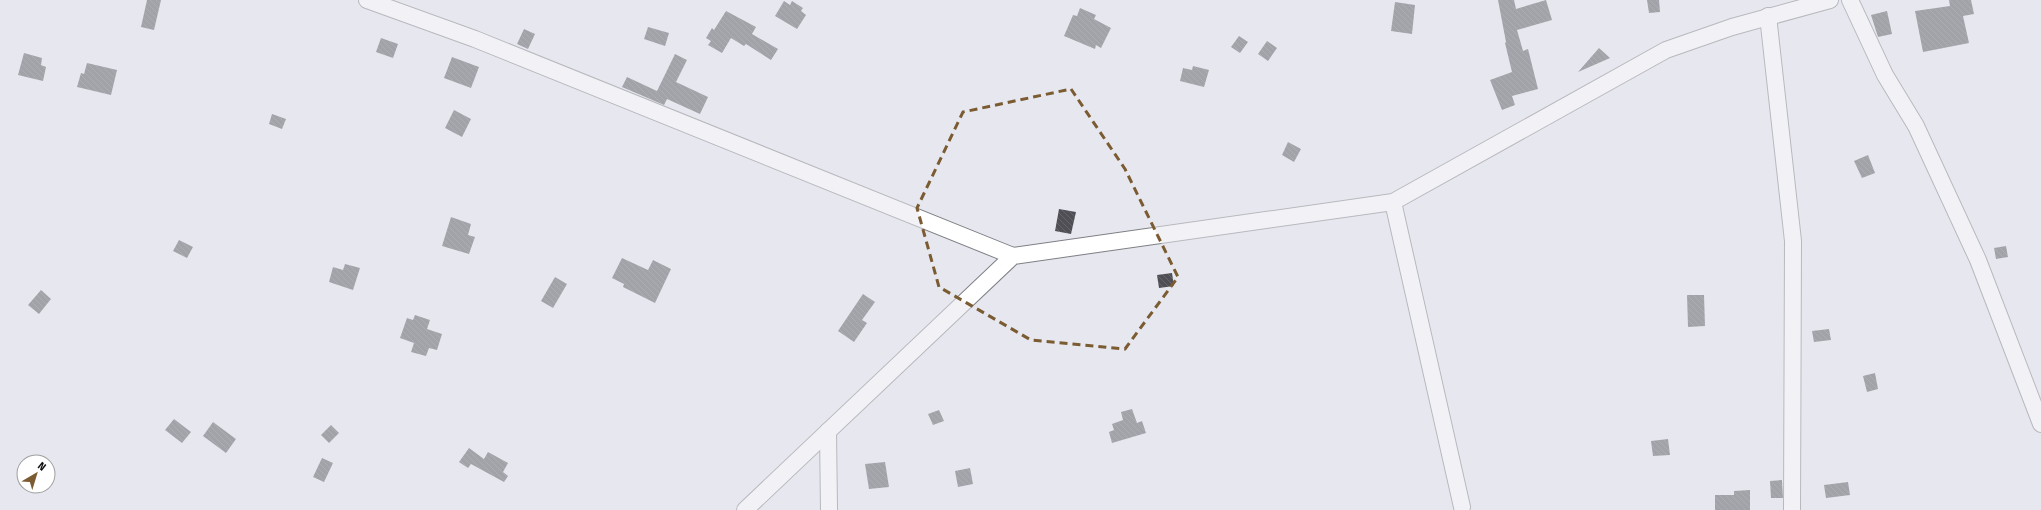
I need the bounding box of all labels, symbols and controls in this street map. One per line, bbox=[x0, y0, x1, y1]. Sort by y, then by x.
north arrow bbox=[16, 454, 56, 494]
text: N bbox=[35, 459, 48, 474]

